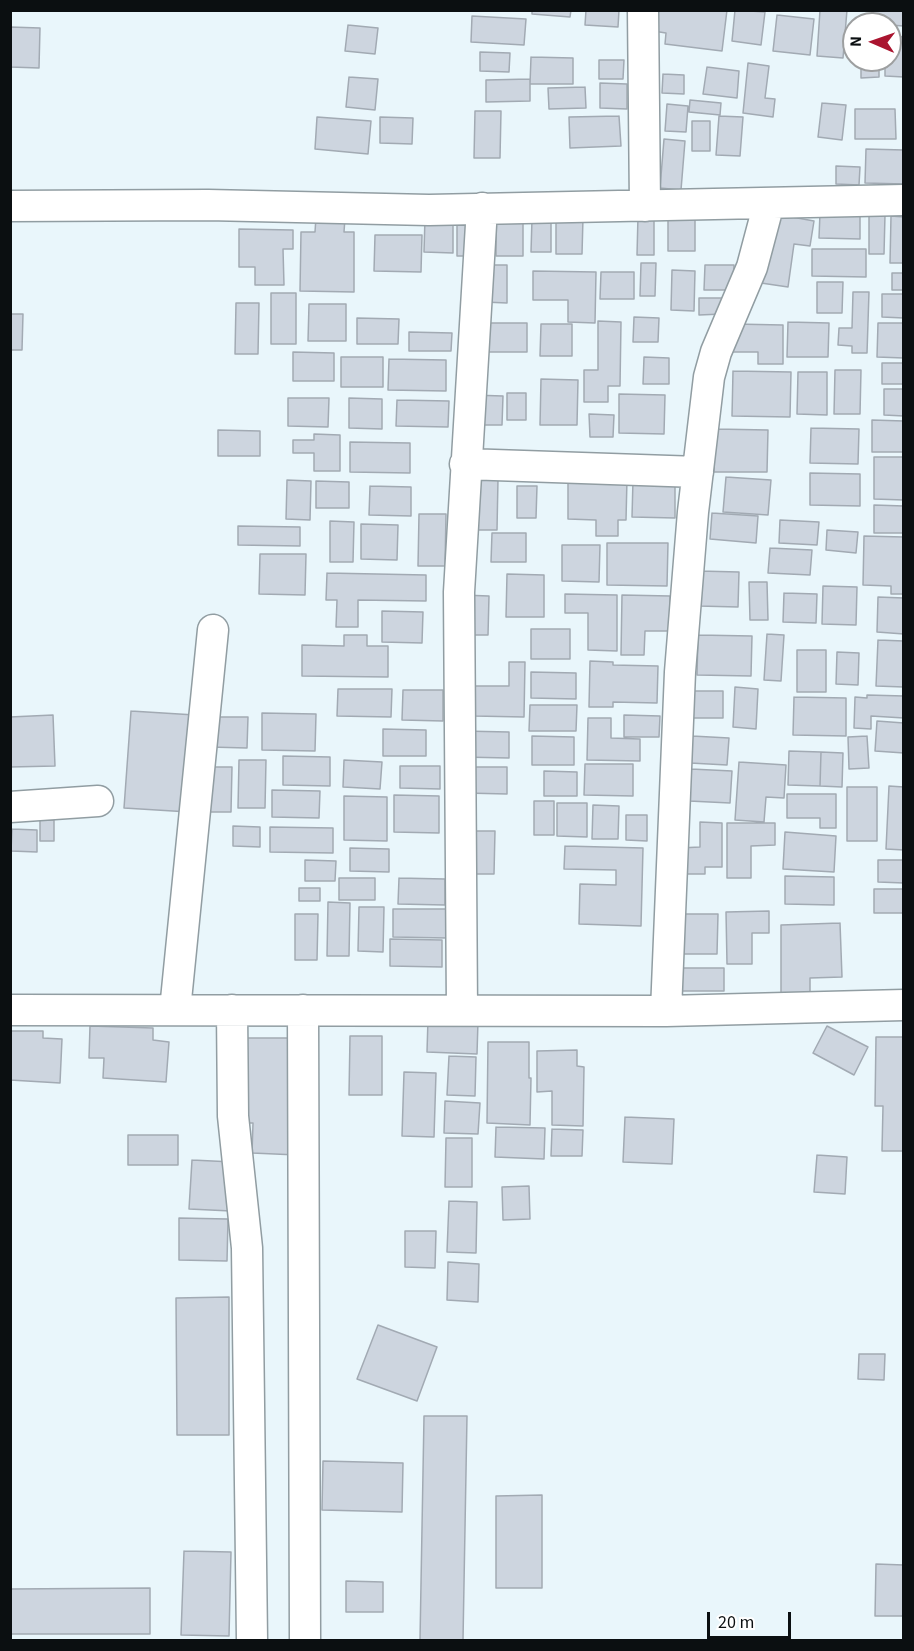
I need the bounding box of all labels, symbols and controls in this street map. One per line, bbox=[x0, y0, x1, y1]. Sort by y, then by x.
north arrow bbox=[842, 12, 902, 72]
text: N bbox=[845, 36, 867, 47]
scale bar bbox=[710, 1600, 794, 1638]
text: 20 m bbox=[718, 1610, 754, 1635]

